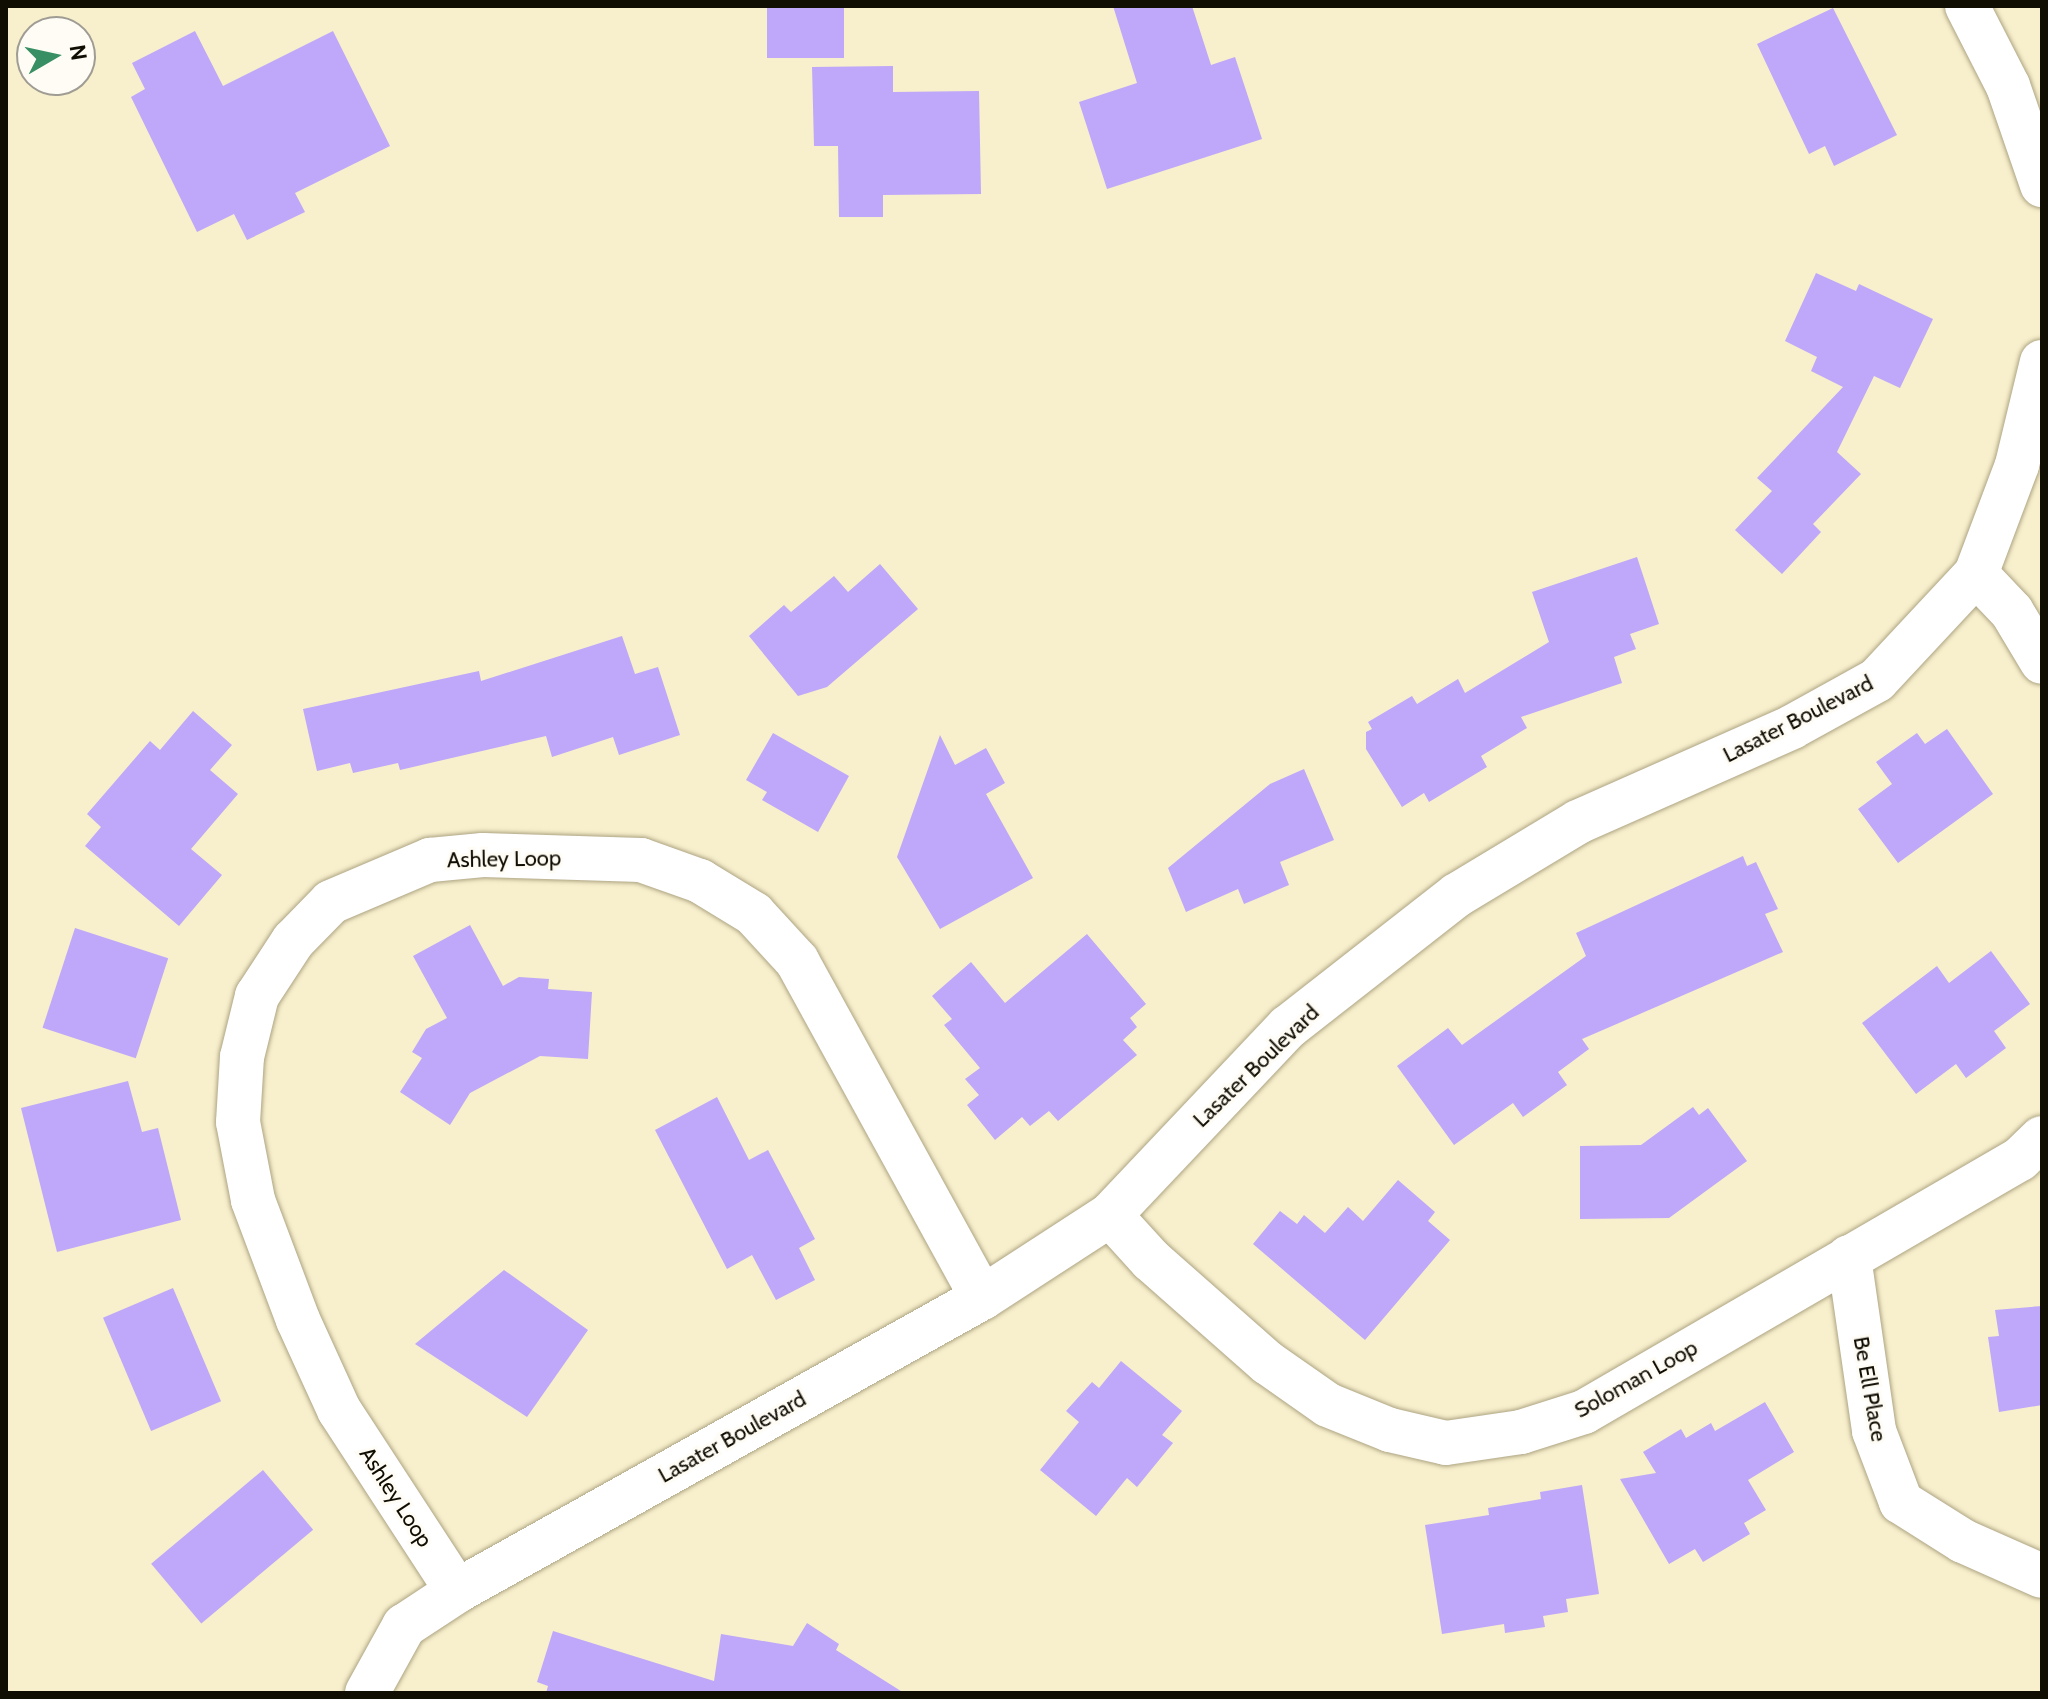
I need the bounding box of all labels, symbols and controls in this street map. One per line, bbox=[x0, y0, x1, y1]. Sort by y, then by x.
north arrow bbox=[16, 16, 96, 96]
text: N bbox=[64, 43, 93, 62]
street label: Lasater Boulevard bbox=[1719, 670, 1877, 768]
street label: Ashley Loop bbox=[447, 845, 561, 873]
street label: Lasater Boulevard bbox=[1188, 999, 1324, 1133]
street label: Soloman Loop bbox=[1570, 1334, 1702, 1424]
street label: Be Ell Place bbox=[1848, 1334, 1892, 1444]
street label: Lasater Boulevard bbox=[654, 1386, 810, 1488]
street label: Ashley Loop bbox=[354, 1442, 438, 1552]

